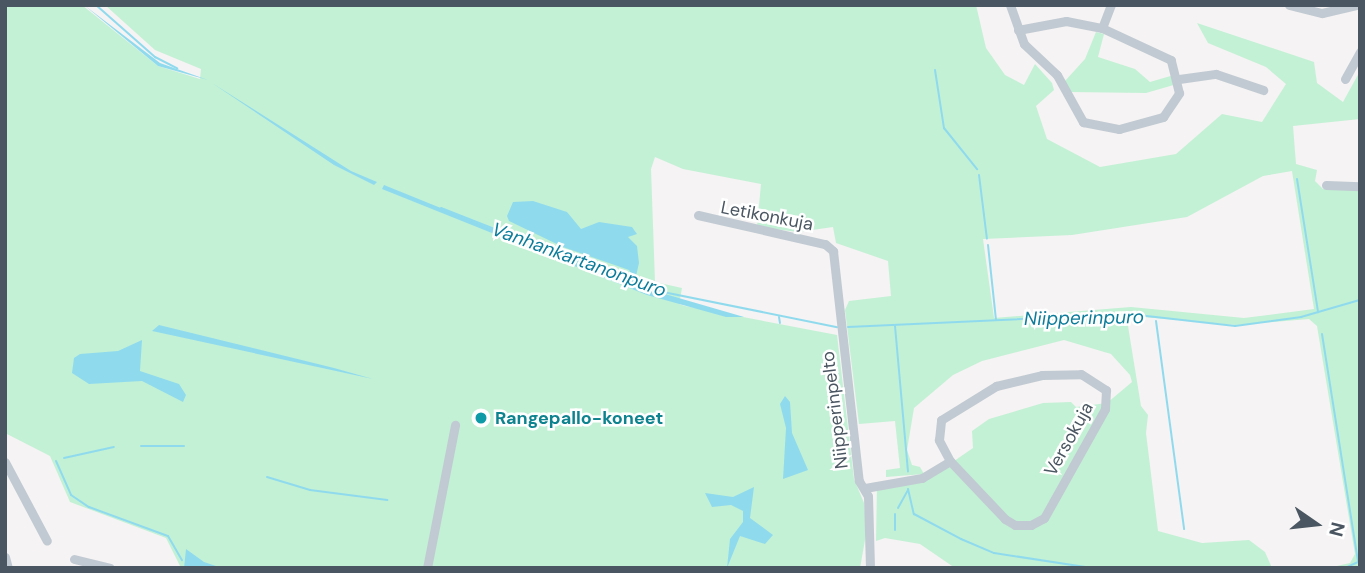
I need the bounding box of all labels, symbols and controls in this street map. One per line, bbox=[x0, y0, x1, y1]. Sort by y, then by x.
street label: Letikonkuja bbox=[719, 196, 815, 236]
water label: Vanhankartanonpuro bbox=[489, 218, 669, 302]
water label: Niipperinpuro bbox=[1024, 306, 1144, 330]
street label: Niipperinpelto bbox=[817, 350, 853, 470]
street label: Versokuja bbox=[1040, 398, 1098, 480]
place label: Rangepallo-koneet bbox=[495, 407, 663, 429]
marker: Rangepallo-koneet bbox=[473, 410, 489, 426]
north arrow bbox=[1281, 489, 1351, 559]
text: N bbox=[1323, 519, 1351, 539]

